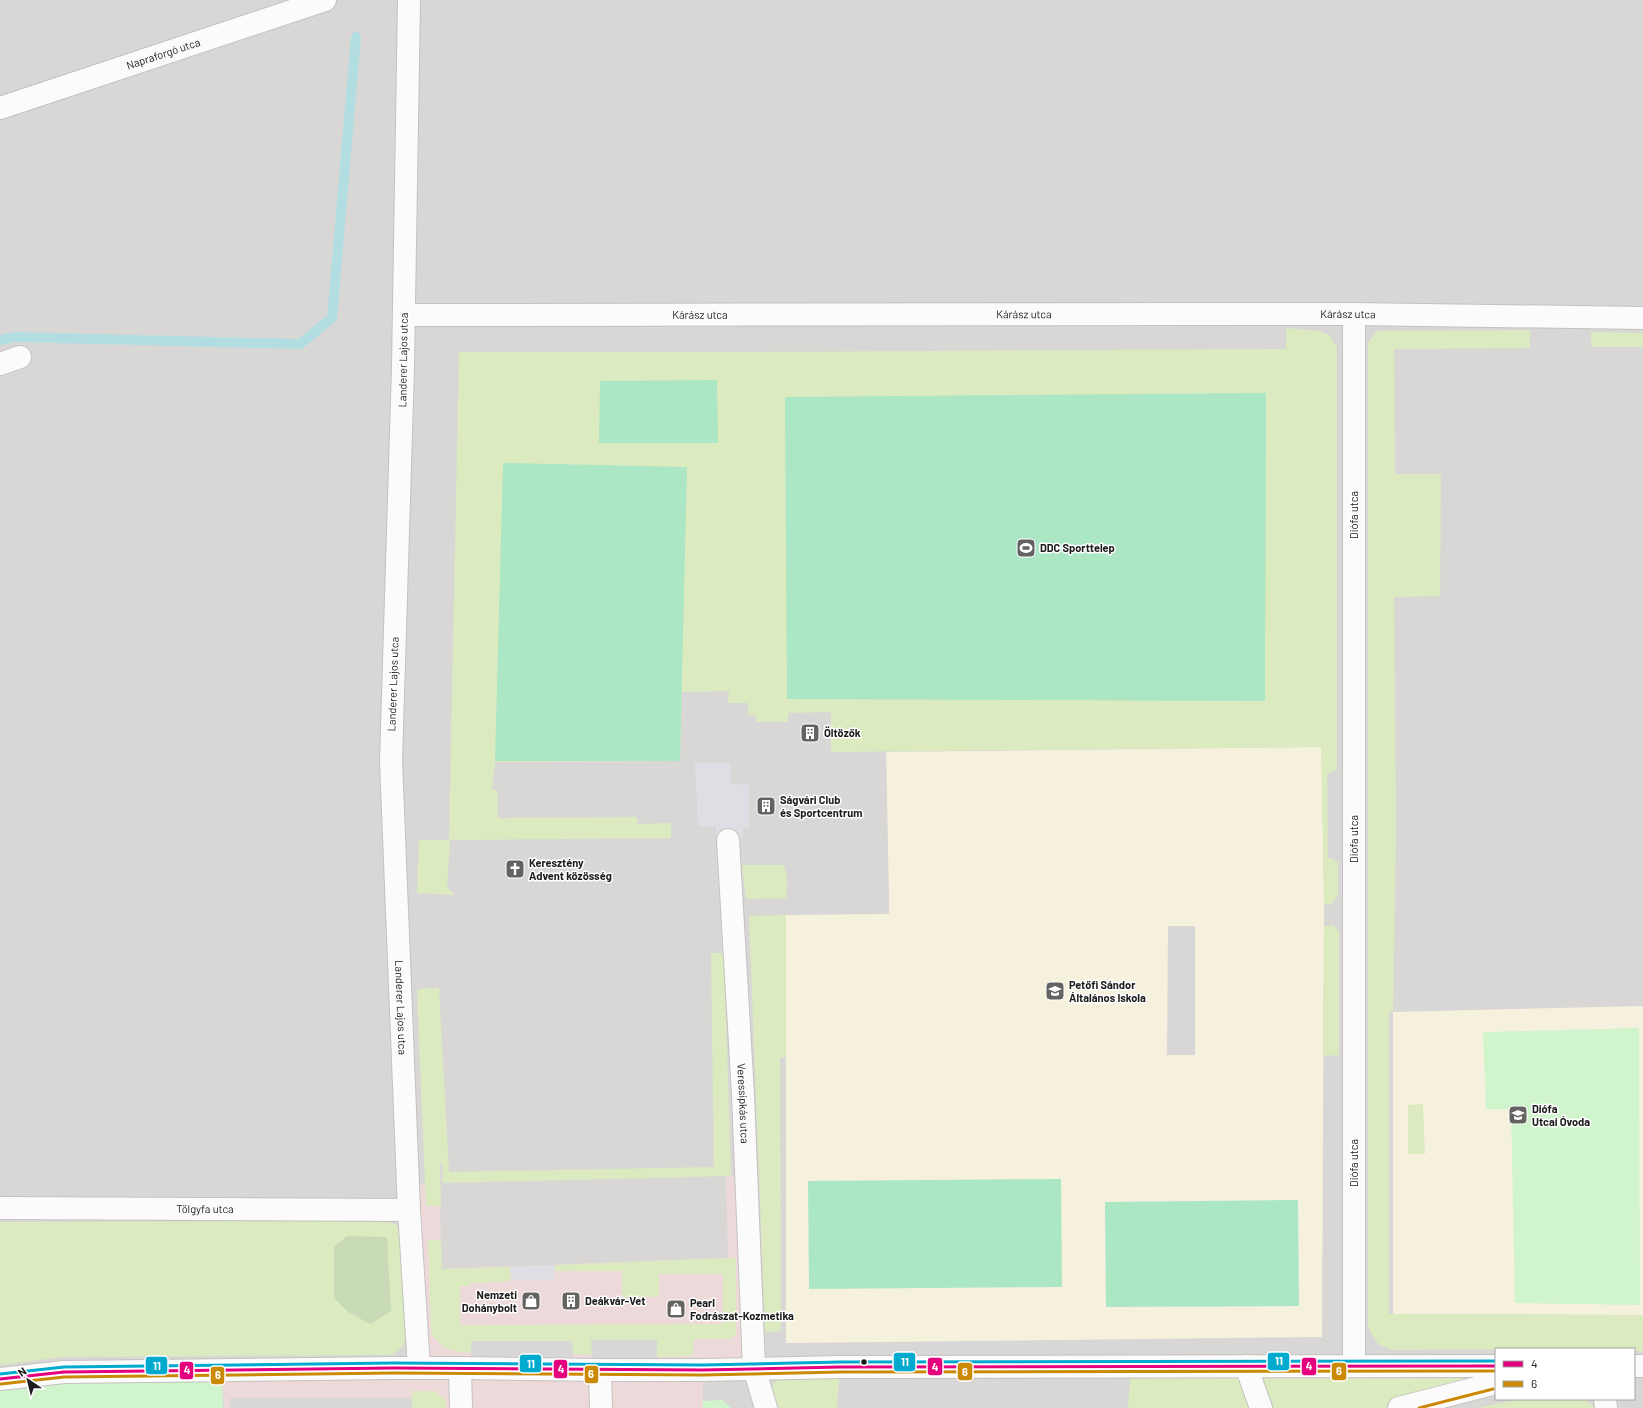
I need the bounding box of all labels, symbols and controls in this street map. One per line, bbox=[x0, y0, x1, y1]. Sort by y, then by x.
street label: Napraforgó utca bbox=[124, 35, 202, 72]
street label: Kárász utca bbox=[996, 307, 1052, 320]
street label: Kárász utca bbox=[1320, 307, 1376, 320]
street label: Kárász utca bbox=[672, 308, 728, 321]
street label: Landerer Lajos utca bbox=[395, 313, 410, 407]
street label: Diófa utca bbox=[1347, 491, 1360, 539]
sports icon: DDC Sporttelep bbox=[1015, 537, 1037, 559]
place label: DDC Sporttelep bbox=[1040, 541, 1115, 554]
street label: Landerer Lajos utca bbox=[384, 636, 401, 732]
building icon: Öltözők bbox=[799, 722, 821, 744]
place label: Öltözők bbox=[824, 726, 861, 739]
place label: Ságvári Club és Sportcentrum bbox=[780, 793, 862, 819]
building icon: Ságvári Club és Sportcentrum bbox=[755, 795, 777, 817]
street label: Diófa utca bbox=[1347, 815, 1360, 863]
place label: Keresztény Advent közösség bbox=[529, 856, 612, 882]
church icon: Keresztény Advent közösség bbox=[504, 858, 526, 880]
street label: Landerer Lajos utca bbox=[393, 960, 410, 1055]
place label: Petőfi Sándor Általános Iskola bbox=[1069, 978, 1146, 1004]
school or university icon: Petőfi Sándor Általános Iskola bbox=[1044, 980, 1066, 1002]
street label: Veressipkás utca bbox=[735, 1063, 752, 1144]
place label: Diófa Utcai Óvoda bbox=[1532, 1102, 1590, 1128]
school or university icon: Diófa Utcai Óvoda bbox=[1507, 1104, 1529, 1126]
street label: Diófa utca bbox=[1347, 1139, 1360, 1187]
street label: Tölgyfa utca bbox=[176, 1202, 234, 1215]
place label: Nemzeti Dohánybolt bbox=[462, 1288, 517, 1314]
shop icon: Nemzeti Dohánybolt bbox=[520, 1290, 542, 1312]
building icon: Deákvár-Vet bbox=[560, 1290, 582, 1312]
place label: Deákvár-Vet bbox=[585, 1294, 645, 1307]
place label: Pearl Fodrászat-Kozmetika bbox=[690, 1296, 794, 1322]
shop icon: Pearl Fodrászat-Kozmetika bbox=[665, 1298, 687, 1320]
legend bbox=[1495, 1348, 1635, 1400]
line badge: 11 bbox=[893, 1352, 916, 1372]
line badge: 11 bbox=[1267, 1352, 1290, 1371]
line badge: 11 bbox=[519, 1354, 542, 1373]
text: 11 bbox=[1275, 1354, 1283, 1367]
text: 11 bbox=[901, 1355, 909, 1368]
line badge: 11 bbox=[145, 1356, 168, 1375]
text: 4 bbox=[1531, 1356, 1538, 1370]
text: 11 bbox=[527, 1357, 535, 1370]
unlabelled marker bbox=[859, 1357, 869, 1367]
line badge: 4 bbox=[927, 1357, 943, 1376]
line badge: 4 bbox=[1301, 1357, 1317, 1376]
text: 11 bbox=[153, 1359, 161, 1372]
line badge: 4 bbox=[553, 1359, 568, 1379]
text: 4 bbox=[1306, 1359, 1313, 1372]
north arrow bbox=[8, 1360, 48, 1400]
text: 4 bbox=[932, 1360, 939, 1373]
line badge: 4 bbox=[179, 1361, 194, 1380]
text: 4 bbox=[558, 1362, 565, 1375]
line badge: 6 bbox=[957, 1362, 973, 1381]
line badge: 6 bbox=[1331, 1362, 1347, 1381]
text: 4 bbox=[184, 1363, 191, 1376]
text: N bbox=[15, 1364, 29, 1379]
text: 6 bbox=[1336, 1364, 1342, 1377]
line badge: 6 bbox=[584, 1365, 599, 1384]
text: 6 bbox=[962, 1365, 968, 1378]
line badge: 6 bbox=[210, 1366, 225, 1385]
text: 6 bbox=[588, 1367, 594, 1380]
text: 6 bbox=[215, 1368, 221, 1381]
text: 6 bbox=[1531, 1376, 1537, 1390]

